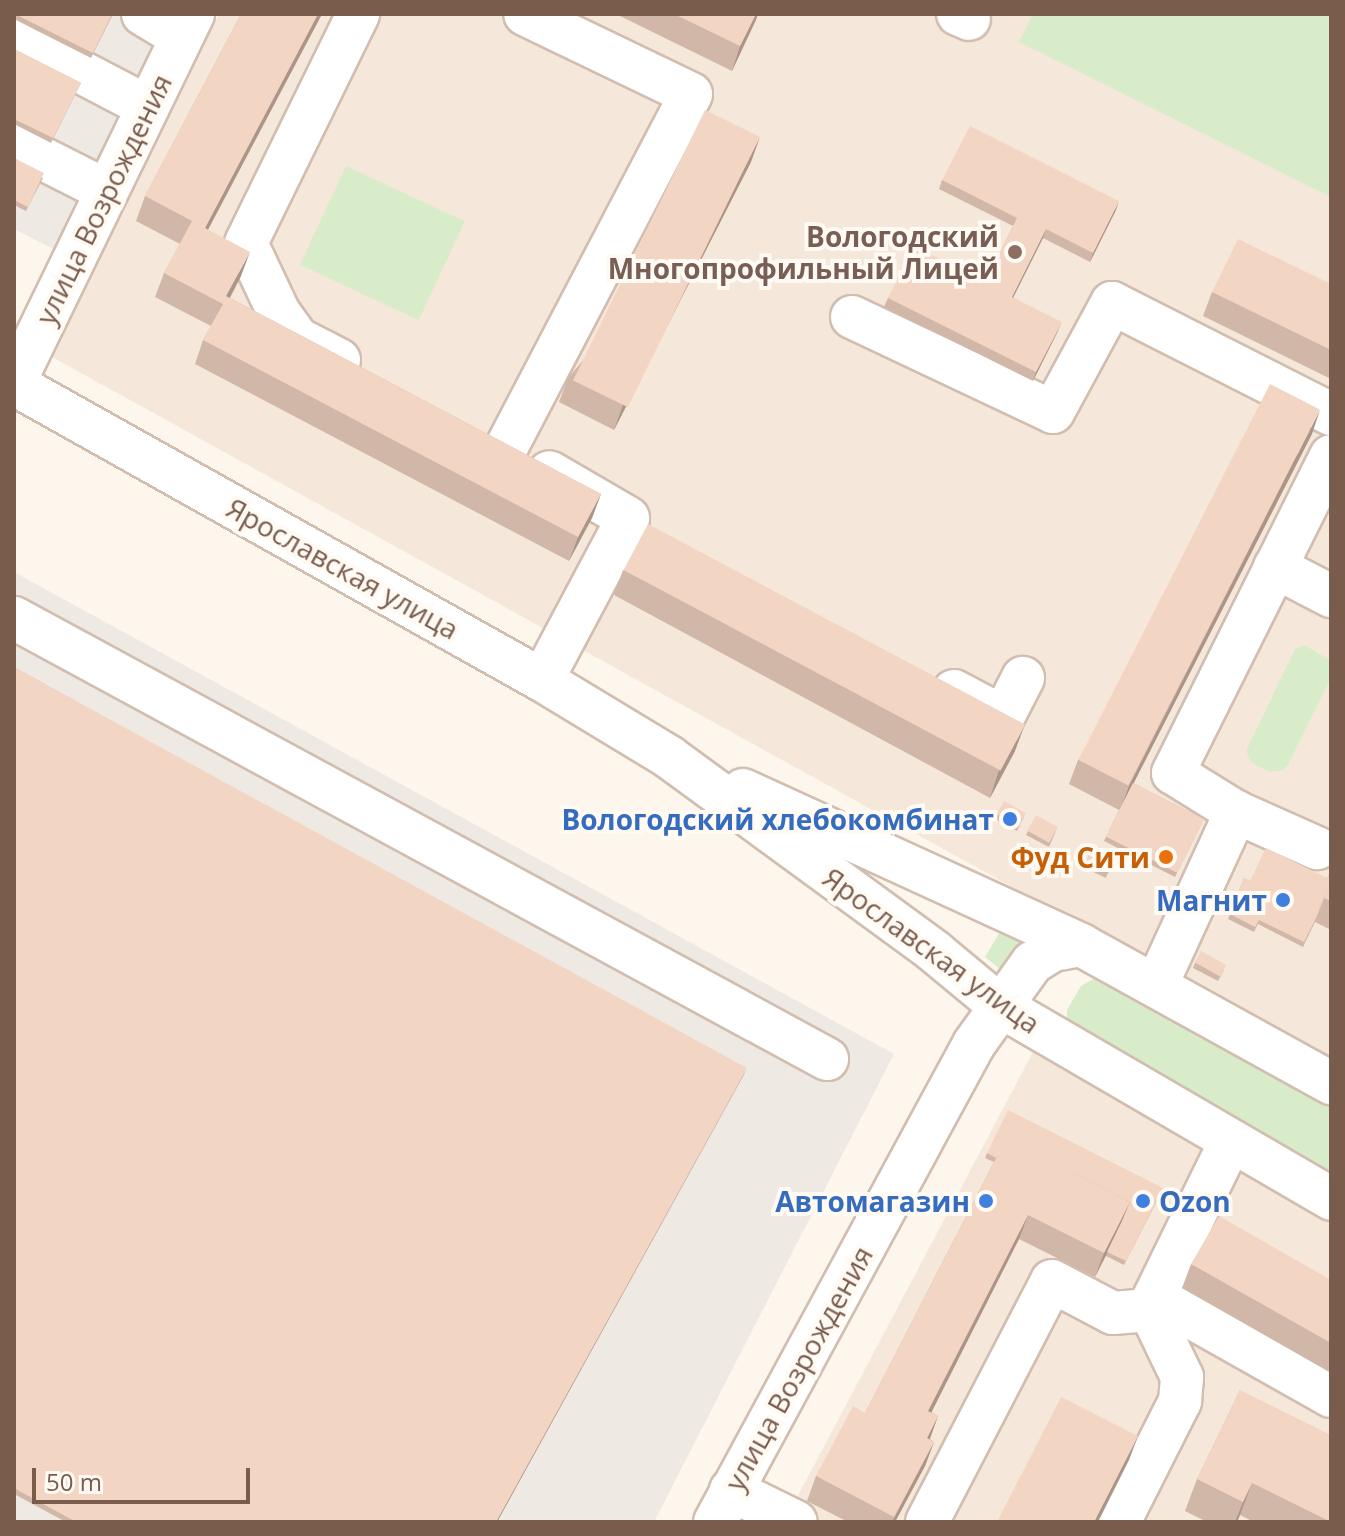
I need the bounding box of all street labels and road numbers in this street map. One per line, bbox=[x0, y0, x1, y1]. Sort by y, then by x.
street label: улица Возрождения bbox=[28, 68, 178, 330]
street label: Ярославская улица bbox=[221, 490, 465, 646]
street label: Ярославская улица bbox=[817, 860, 1047, 1040]
street label: улица Возрождения bbox=[717, 1240, 879, 1496]

